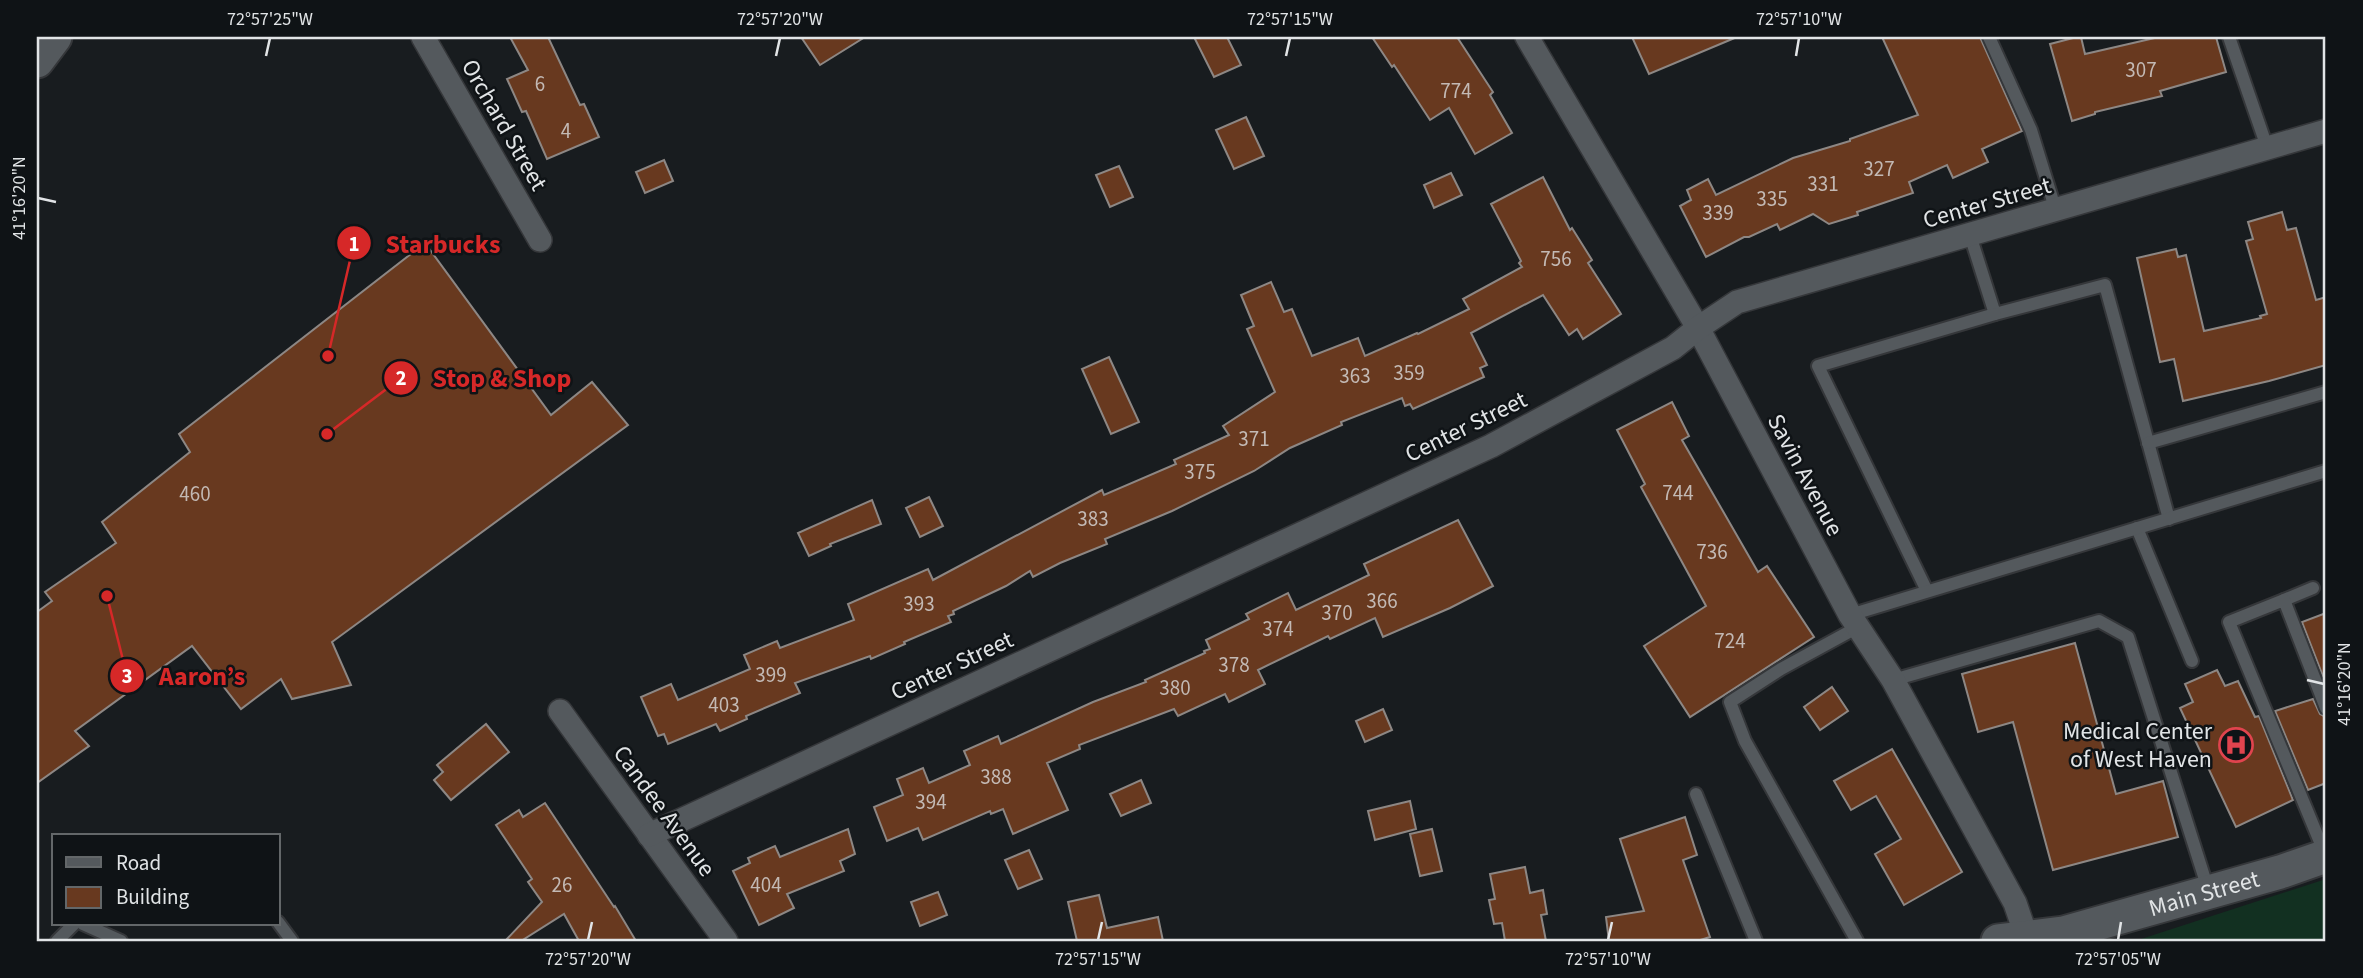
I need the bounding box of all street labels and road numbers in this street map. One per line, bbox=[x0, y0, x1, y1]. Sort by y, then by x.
street label: Orchard Street bbox=[452, 53, 556, 197]
street label: Center Street bbox=[1919, 168, 2055, 238]
street label: Center Street bbox=[1399, 382, 1533, 472]
street label: Savin Avenue bbox=[1758, 408, 1852, 542]
street label: Center Street bbox=[885, 622, 1019, 710]
street label: Candee Avenue bbox=[604, 738, 724, 884]
street label: Main Street bbox=[2145, 861, 2263, 926]

